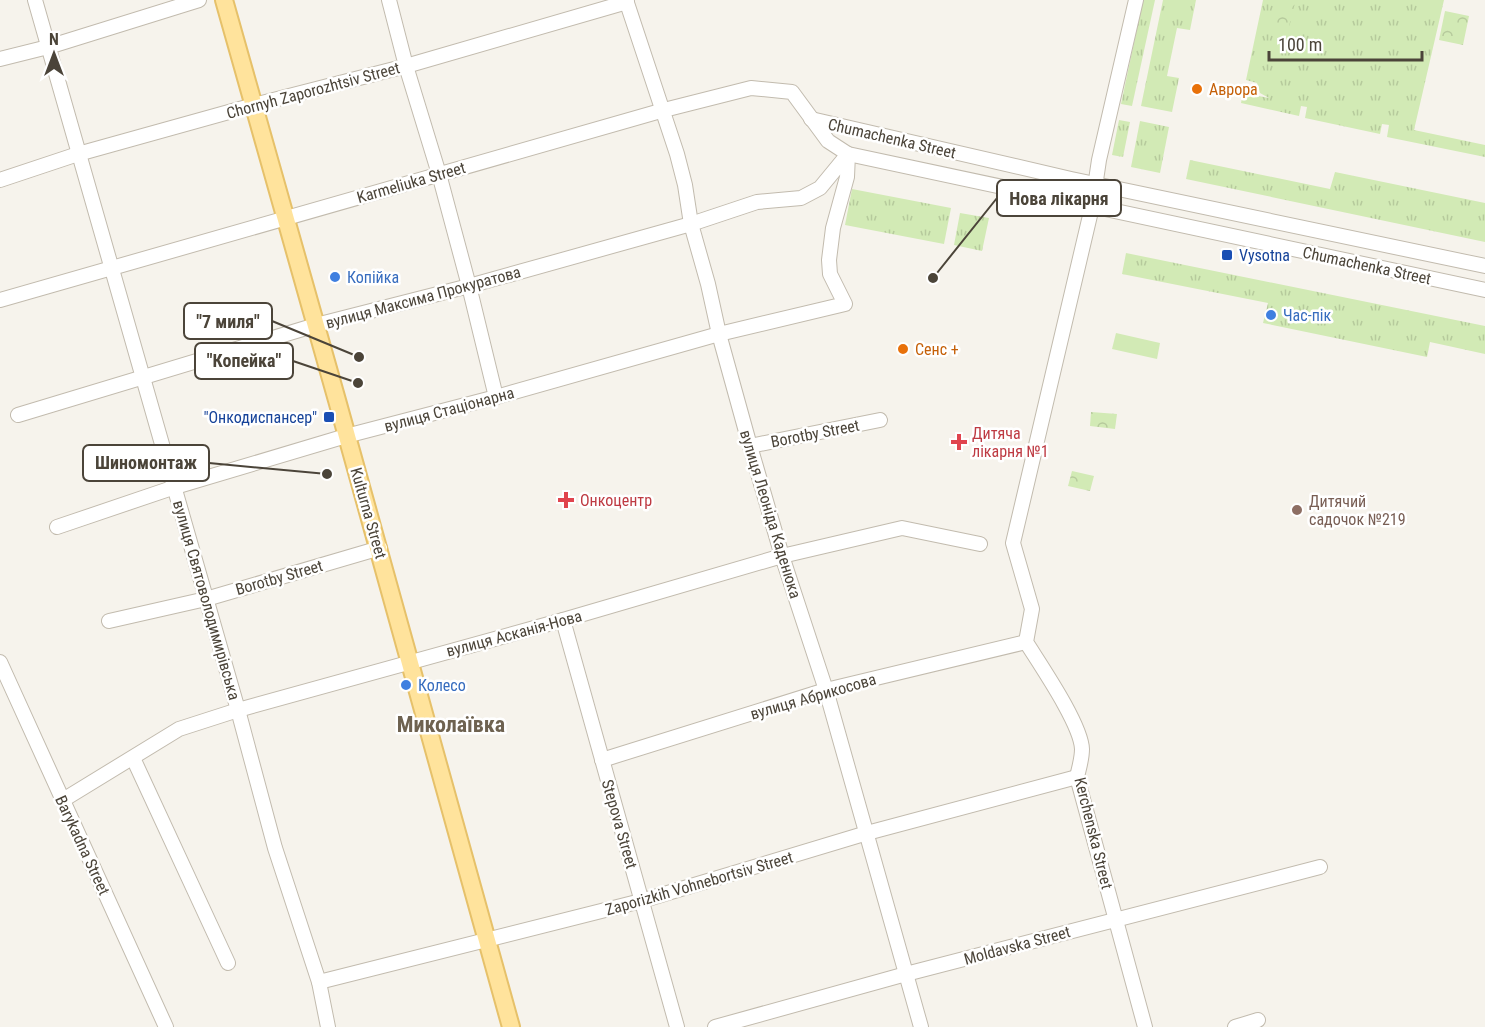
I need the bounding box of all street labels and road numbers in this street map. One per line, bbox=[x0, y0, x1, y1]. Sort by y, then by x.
street label: Chornyh Zaporozhtsiv Street bbox=[224, 58, 402, 123]
street label: Chumachenka Street bbox=[826, 115, 958, 162]
street label: Karmeliuka Street bbox=[355, 158, 468, 207]
street label: Chumachenka Street bbox=[1301, 243, 1433, 288]
street label: вулиця Максима Прокуратова bbox=[324, 262, 523, 333]
street label: вулиця Стаціонарна bbox=[382, 383, 516, 436]
street label: Borotby Street bbox=[769, 416, 861, 451]
street label: вулиця Леоніда Каденюка bbox=[736, 428, 805, 601]
street label: Kulturna Street bbox=[346, 465, 391, 561]
street label: вулиця Святоволодимирівська bbox=[169, 498, 244, 702]
street label: Borotby Street bbox=[233, 556, 325, 599]
street label: вулиця Асканія-Нова bbox=[444, 606, 584, 661]
street label: вулиця Абрикосова bbox=[748, 669, 878, 724]
street label: Kerchenska Street bbox=[1070, 775, 1117, 891]
street label: Stepova Street bbox=[598, 777, 641, 871]
street label: Barykadna Street bbox=[51, 792, 114, 898]
street label: Zaporizkih Vohnebortsiv Street bbox=[603, 847, 795, 919]
street label: Moldavska Street bbox=[962, 922, 1073, 969]

